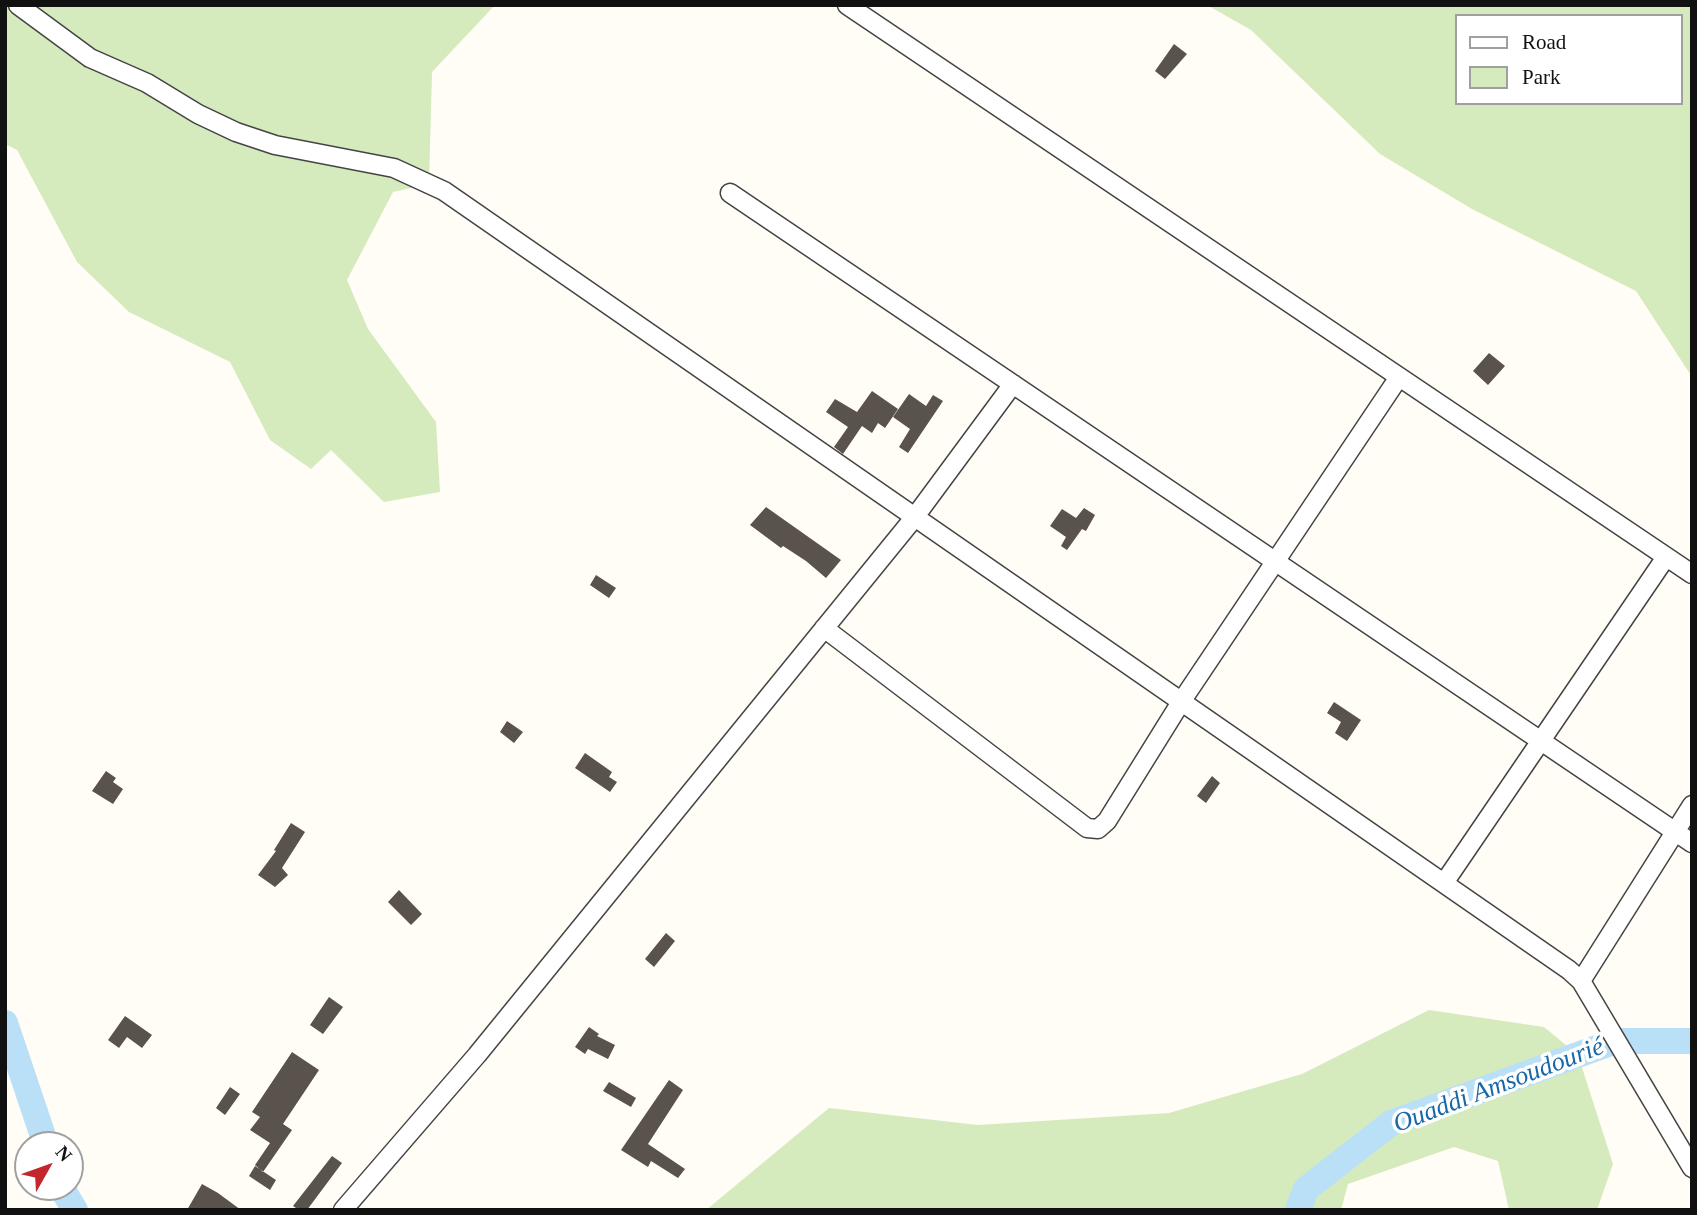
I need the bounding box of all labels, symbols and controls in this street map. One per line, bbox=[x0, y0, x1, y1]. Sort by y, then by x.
legend bbox=[1456, 14, 1683, 105]
text: Road bbox=[1522, 30, 1566, 54]
text: Park bbox=[1522, 65, 1561, 89]
water label: Ouaddi Amsoudourié bbox=[1389, 1031, 1609, 1141]
north arrow bbox=[14, 1131, 84, 1201]
text: N bbox=[51, 1141, 76, 1165]

